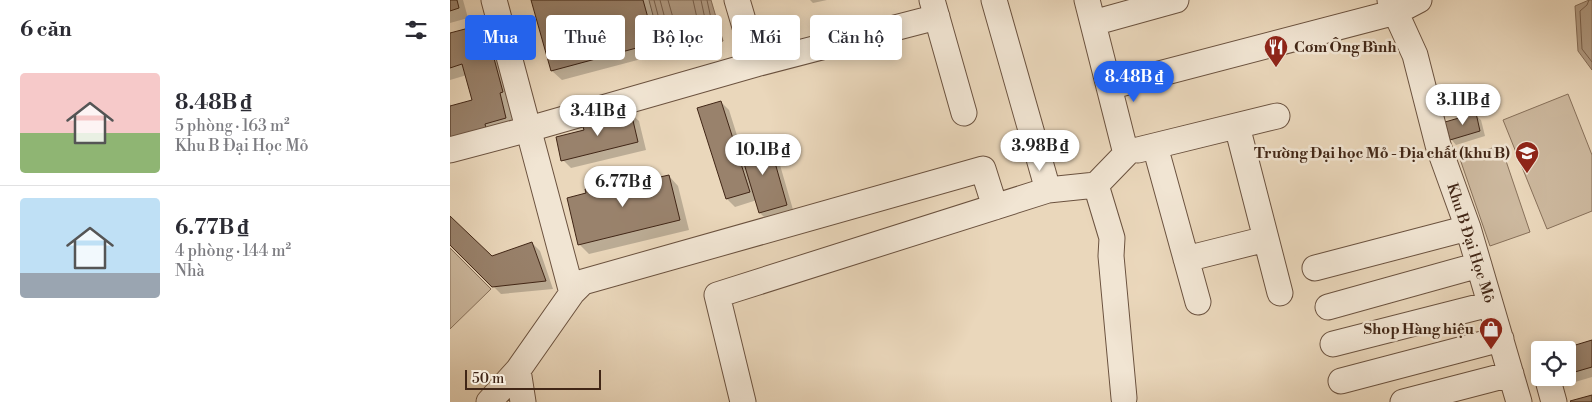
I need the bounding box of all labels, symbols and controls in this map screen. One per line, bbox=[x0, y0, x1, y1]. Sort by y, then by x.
chip: Mua bbox=[465, 15, 536, 60]
chip: Thuê bbox=[546, 15, 625, 60]
chip: Bộ lọc bbox=[635, 15, 722, 60]
chip: Mới bbox=[732, 15, 800, 60]
chip: Căn hộ bbox=[810, 15, 902, 60]
icon: filters bbox=[402, 16, 430, 44]
text: 6 căn bbox=[20, 17, 72, 43]
restaurant icon: Cơm Ông Bình bbox=[1263, 34, 1289, 68]
place label: Cơm Ông Bình bbox=[1294, 37, 1397, 57]
pin: 8.48B ₫ bbox=[1088, 61, 1180, 103]
text: 8.48B ₫ bbox=[1105, 67, 1163, 87]
pin: 3.11B ₫ bbox=[1417, 84, 1509, 126]
text: 8.48B ₫ bbox=[175, 90, 251, 116]
text: 3.11B ₫ bbox=[1437, 90, 1489, 110]
icon: home bbox=[60, 93, 120, 153]
pin: 3.41B ₫ bbox=[552, 94, 644, 137]
text: 3.41B ₫ bbox=[570, 101, 626, 121]
text: 5 phòng · 163 m² bbox=[175, 116, 290, 136]
pin: 3.98B ₫ bbox=[994, 130, 1086, 172]
pin: 10.1B ₫ bbox=[717, 134, 809, 176]
text: Khu B Đại Học Mỏ bbox=[175, 136, 309, 156]
text: 3.98B ₫ bbox=[1011, 136, 1069, 156]
text: 10.1B ₫ bbox=[736, 140, 790, 160]
school or university icon: Trường Đại học Mỏ - Địa chất (khu B) bbox=[1514, 140, 1540, 174]
place label: Trường Đại học Mỏ - Địa chất (khu B) bbox=[1254, 144, 1510, 163]
pin: 6.77B ₫ bbox=[577, 166, 669, 208]
text: 6.77B ₫ bbox=[595, 172, 651, 192]
street label: Khu B Đại Học Mỏ bbox=[1442, 181, 1499, 306]
text: 6.77B ₫ bbox=[175, 215, 248, 241]
icon: home bbox=[60, 218, 120, 278]
text: 4 phòng · 144 m² bbox=[175, 241, 291, 261]
text: Nhà bbox=[175, 261, 205, 281]
shop icon: Shop Hàng hiệu bbox=[1478, 316, 1504, 350]
place label: Shop Hàng hiệu bbox=[1364, 320, 1475, 339]
map controls bbox=[1531, 341, 1576, 386]
button: locate bbox=[1531, 341, 1576, 386]
scale bar bbox=[465, 367, 601, 390]
text: 50 m bbox=[472, 370, 504, 388]

